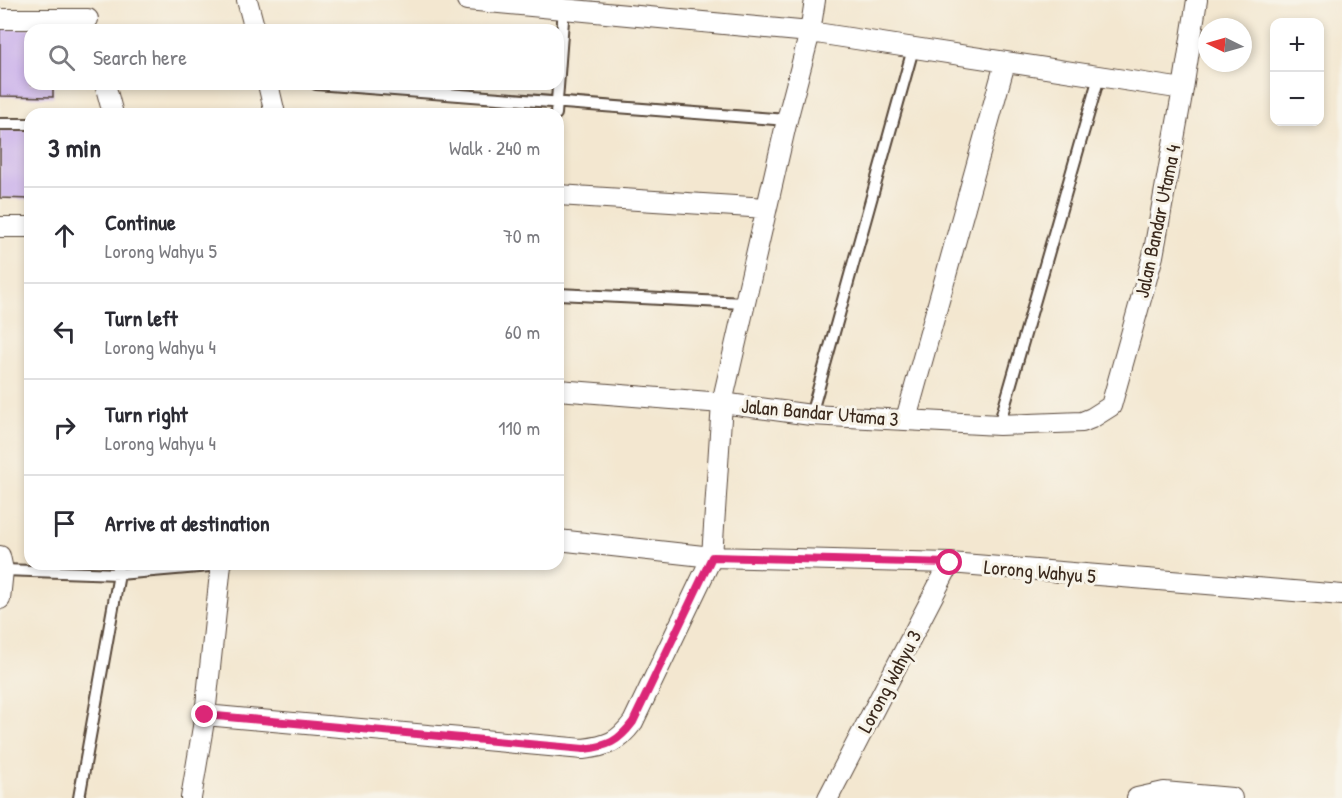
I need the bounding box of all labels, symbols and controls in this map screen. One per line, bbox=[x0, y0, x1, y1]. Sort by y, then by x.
north arrow bbox=[1198, 18, 1252, 72]
map controls bbox=[1270, 18, 1324, 126]
button: + bbox=[1270, 18, 1324, 72]
search box bbox=[24, 24, 564, 90]
icon: search bbox=[45, 41, 78, 74]
text: Search here bbox=[93, 42, 187, 72]
button: − bbox=[1270, 72, 1324, 126]
text: 3 min bbox=[48, 130, 101, 165]
text: Walk · 240 m bbox=[449, 134, 540, 161]
street label: Jalan Bandar Utama 4 bbox=[1128, 142, 1186, 300]
text: Continue bbox=[105, 207, 176, 237]
icon: ahead bbox=[48, 219, 81, 252]
text: 70 m bbox=[503, 222, 540, 249]
text: Lorong Wahyu 5 bbox=[105, 237, 217, 264]
text: Turn left bbox=[105, 303, 178, 333]
icon: left bbox=[48, 315, 81, 348]
text: 60 m bbox=[505, 318, 540, 345]
text: Lorong Wahyu 4 bbox=[105, 333, 216, 360]
street label: Jalan Bandar Utama 3 bbox=[740, 392, 900, 432]
text: Turn right bbox=[105, 399, 188, 429]
icon: right bbox=[48, 411, 81, 444]
text: 110 m bbox=[498, 414, 540, 441]
text: Lorong Wahyu 4 bbox=[105, 429, 216, 456]
icon: arrive bbox=[48, 507, 81, 540]
text: Arrive at destination bbox=[105, 508, 270, 538]
route start bbox=[936, 549, 962, 575]
street label: Lorong Wahyu 5 bbox=[983, 553, 1097, 589]
street label: Lorong Wahyu 3 bbox=[851, 625, 927, 737]
route end bbox=[191, 701, 217, 727]

